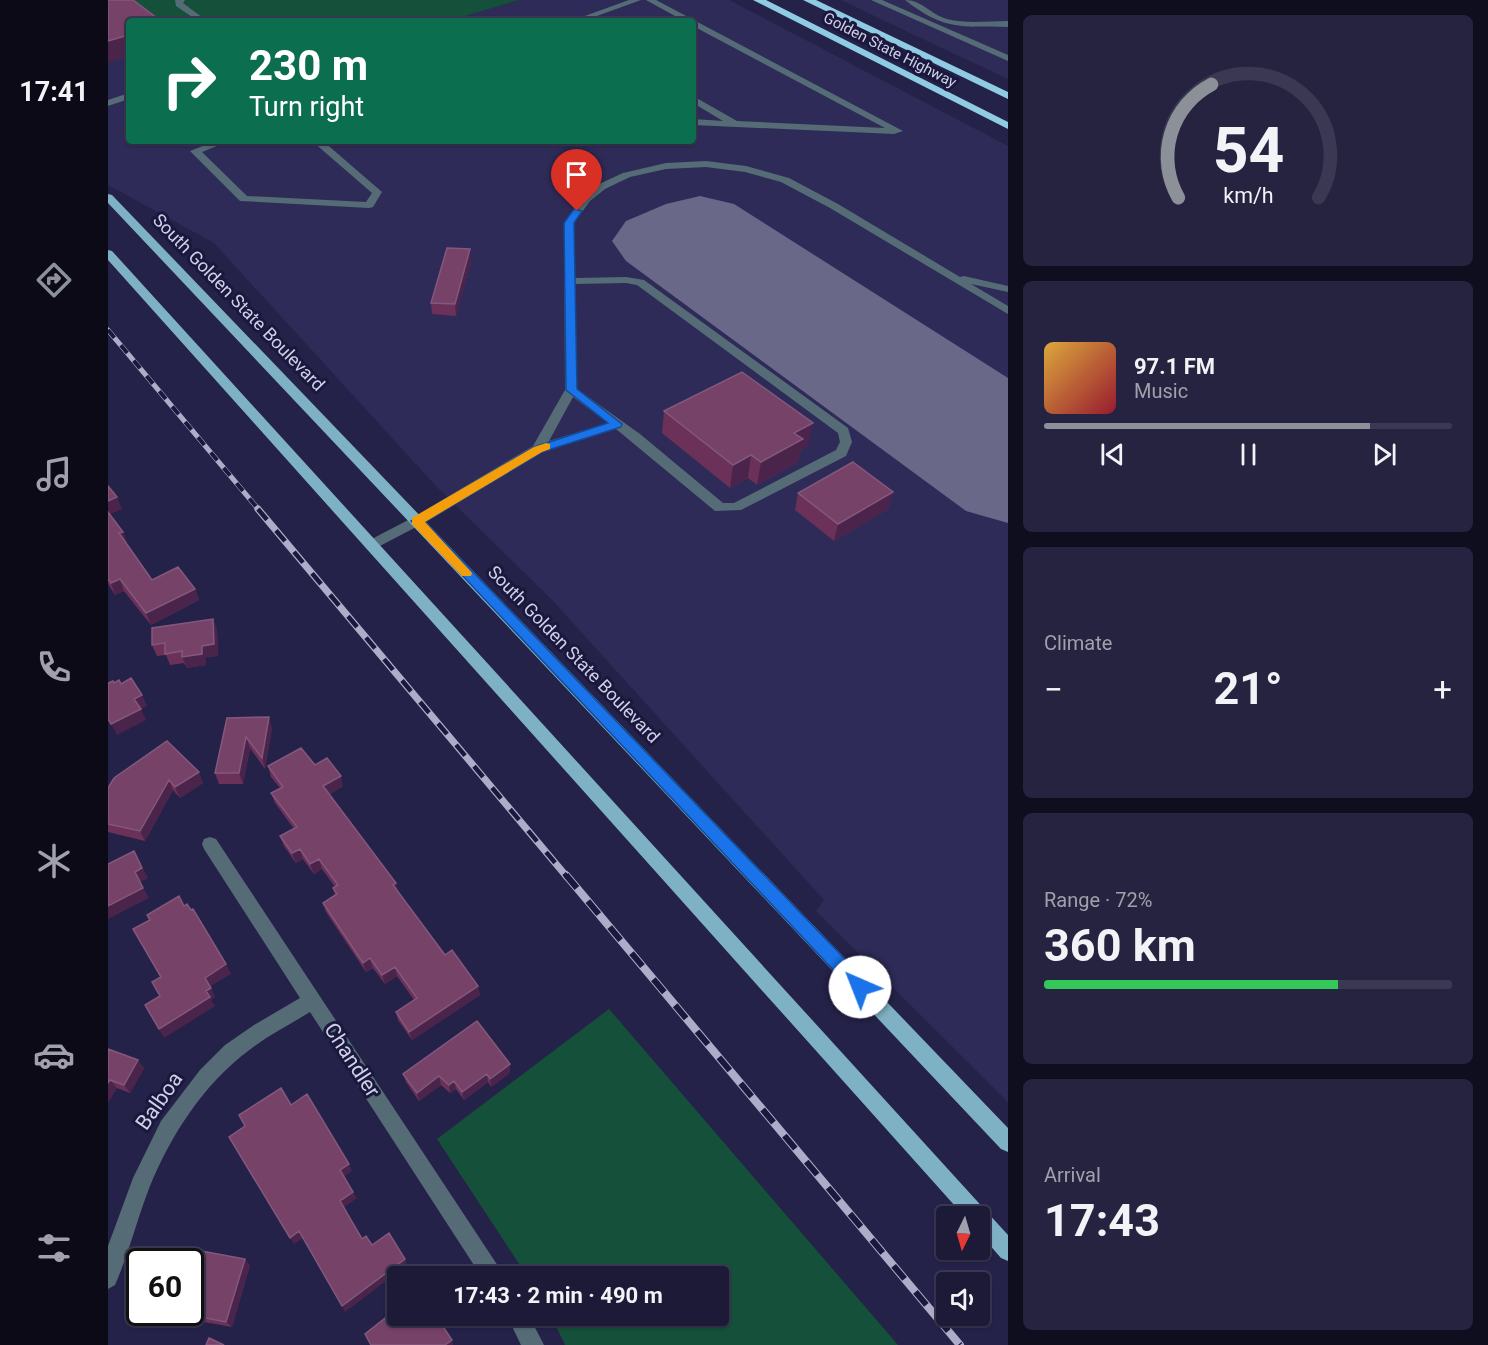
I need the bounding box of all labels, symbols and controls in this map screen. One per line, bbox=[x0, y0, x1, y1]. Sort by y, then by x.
street label: Golden State Highway bbox=[820, 9, 960, 91]
text: 230 m bbox=[249, 41, 368, 90]
icon: right bbox=[150, 42, 228, 120]
text: 17:41 bbox=[19, 76, 89, 108]
text: Turn right bbox=[249, 91, 364, 123]
text: 54 bbox=[1212, 114, 1284, 187]
pin bbox=[551, 149, 602, 211]
icon: arrive bbox=[560, 158, 593, 191]
text: km/h bbox=[1223, 183, 1273, 208]
street label: South Golden State Boulevard bbox=[149, 209, 329, 395]
icon: directions bbox=[33, 259, 75, 301]
text: 97.1 FM bbox=[1134, 354, 1215, 379]
text: Music bbox=[1134, 379, 1188, 403]
icon: previous bbox=[1096, 438, 1129, 471]
icon: pause bbox=[1232, 438, 1265, 471]
icon: next bbox=[1368, 438, 1401, 471]
icon: music bbox=[33, 453, 75, 495]
street label: South Golden State Boulevard bbox=[484, 561, 664, 747]
text: Climate bbox=[1044, 631, 1112, 655]
icon: phone bbox=[33, 646, 75, 688]
text: 21° bbox=[1213, 662, 1283, 715]
text: − bbox=[1044, 670, 1063, 709]
text: + bbox=[1433, 670, 1452, 709]
icon: climate bbox=[33, 840, 75, 882]
text: Range · 72% bbox=[1044, 888, 1152, 912]
text: 360 km bbox=[1044, 919, 1196, 972]
position arrow bbox=[828, 955, 892, 1019]
street label: Chandler bbox=[319, 1018, 385, 1102]
icon: car bbox=[33, 1034, 75, 1076]
street label: Balboa bbox=[131, 1068, 187, 1134]
text: Arrival bbox=[1044, 1163, 1101, 1187]
text: 17:43 bbox=[1044, 1194, 1160, 1247]
north arrow bbox=[936, 1206, 990, 1260]
map controls bbox=[936, 1206, 990, 1326]
icon: filters bbox=[33, 1227, 75, 1269]
speed limit sign: 60 bbox=[126, 1248, 204, 1326]
button: sound bbox=[936, 1272, 990, 1326]
text: 17:43 · 2 min · 490 m bbox=[453, 1283, 663, 1308]

